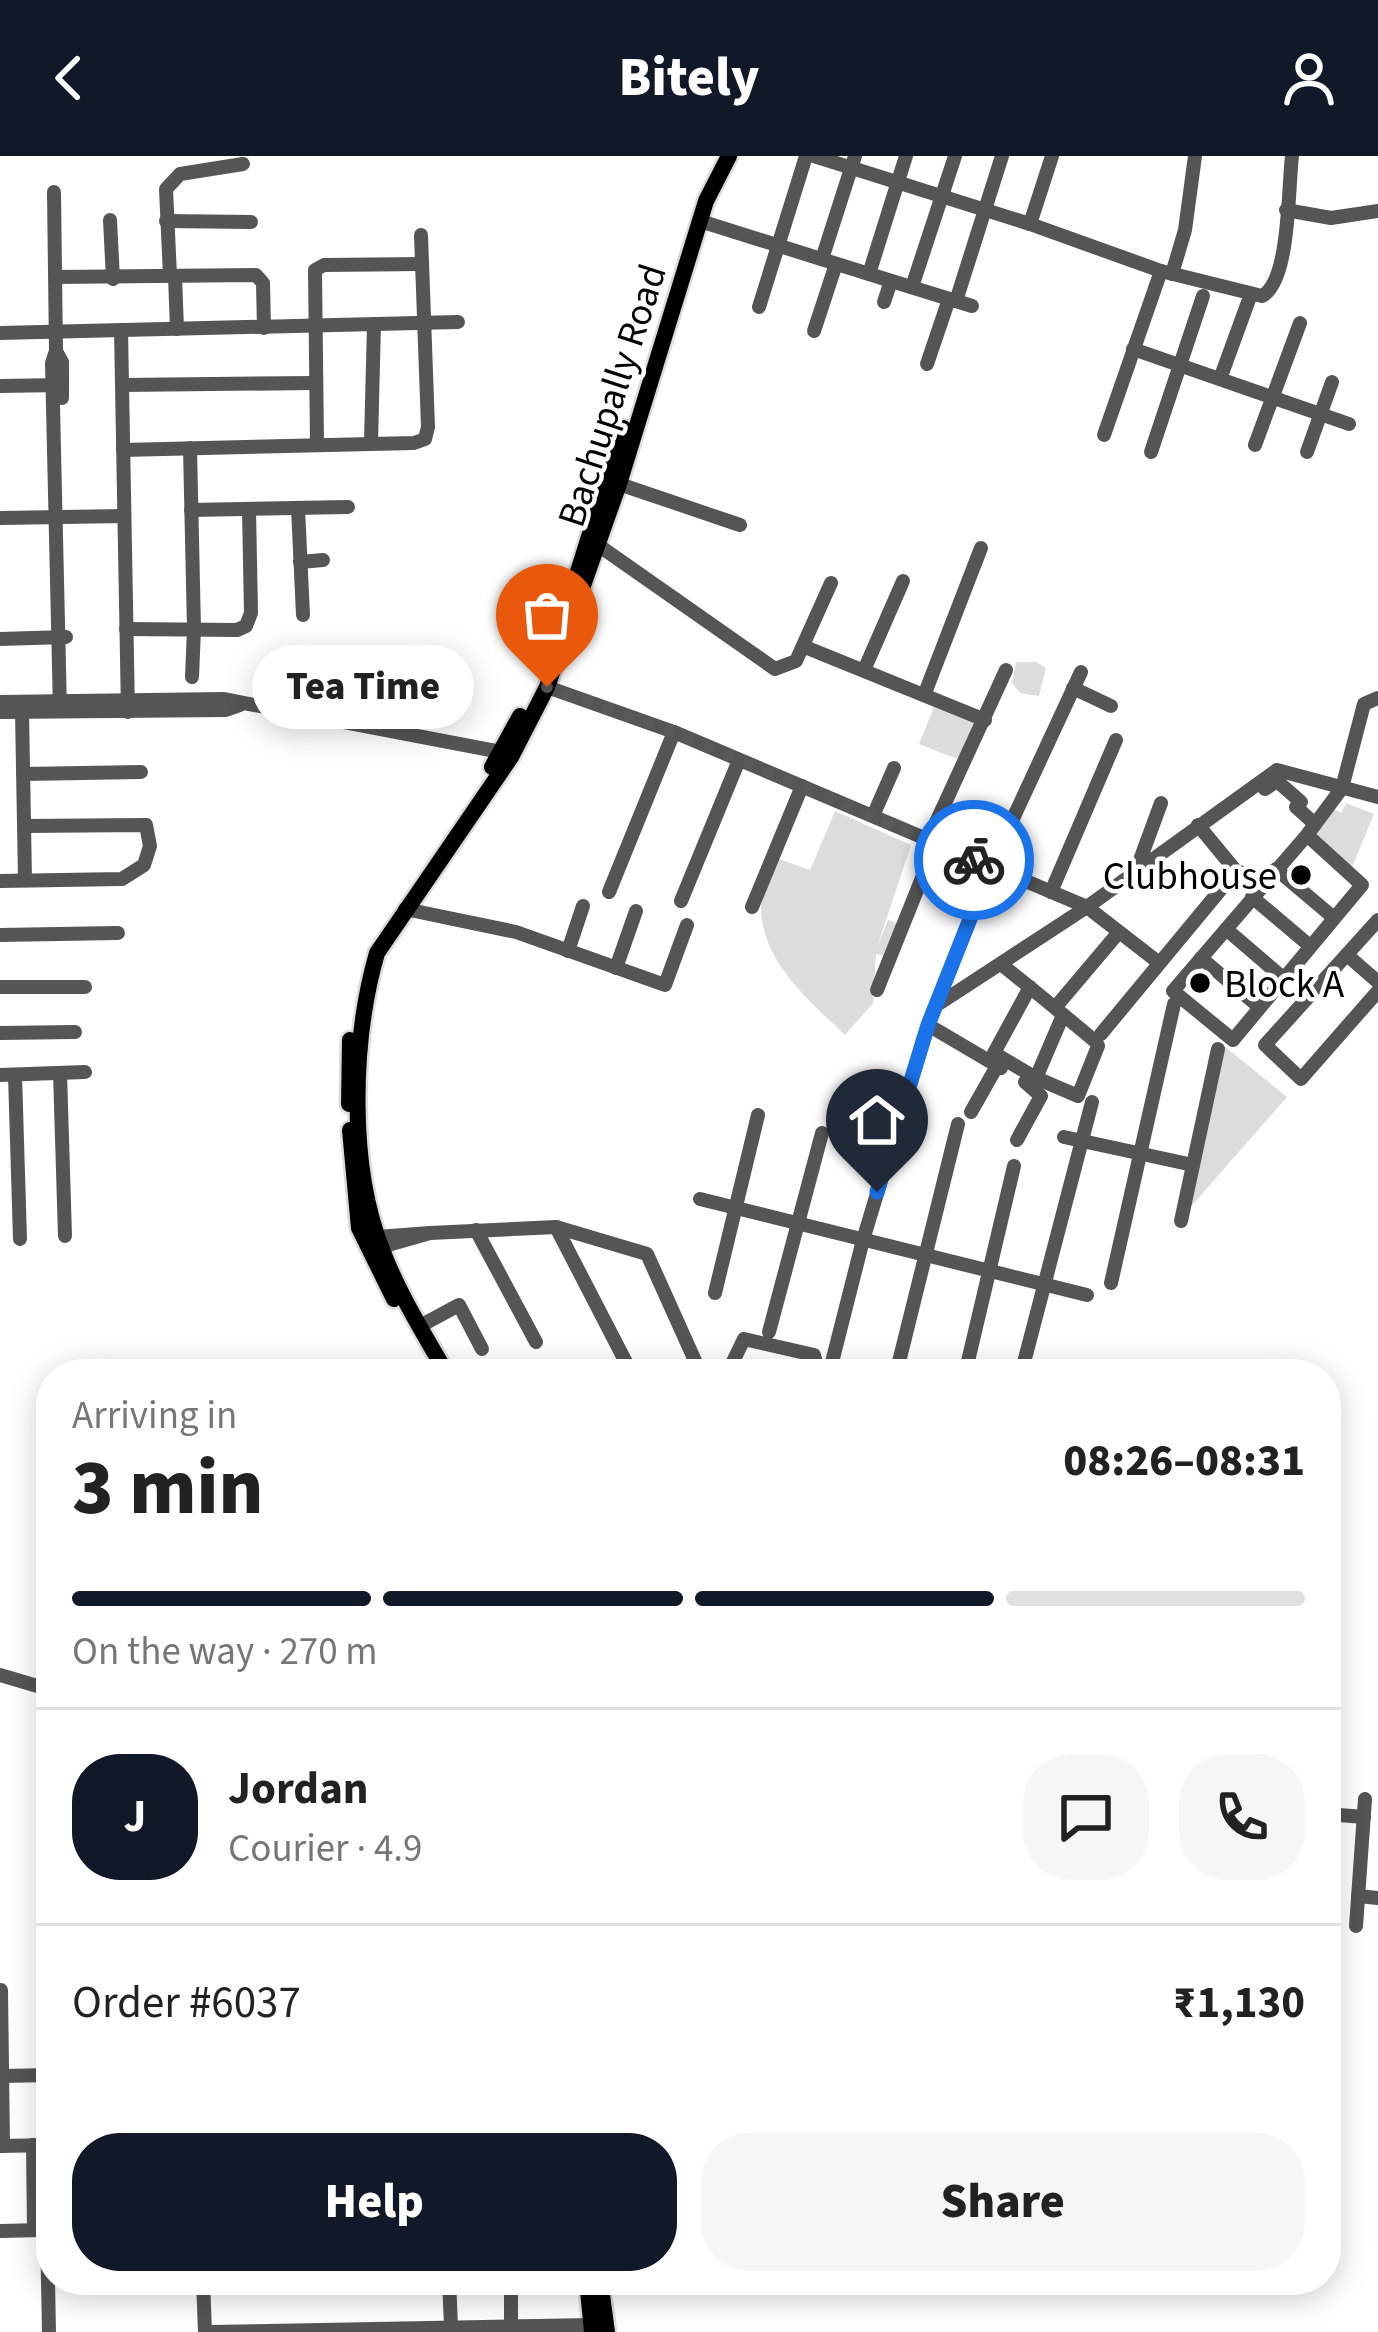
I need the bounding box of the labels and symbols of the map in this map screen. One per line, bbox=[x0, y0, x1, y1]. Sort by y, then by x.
street label: Bachupally Road bbox=[544, 257, 682, 534]
pin bbox=[496, 564, 598, 687]
callout: Tea Time bbox=[253, 645, 475, 729]
courier bbox=[914, 800, 1034, 920]
place label: Clubhouse bbox=[1103, 849, 1277, 905]
marker: Clubhouse bbox=[1288, 862, 1314, 888]
place label: Block A bbox=[1224, 957, 1345, 1013]
marker: Block A bbox=[1187, 970, 1213, 996]
pin bbox=[826, 1069, 928, 1192]

